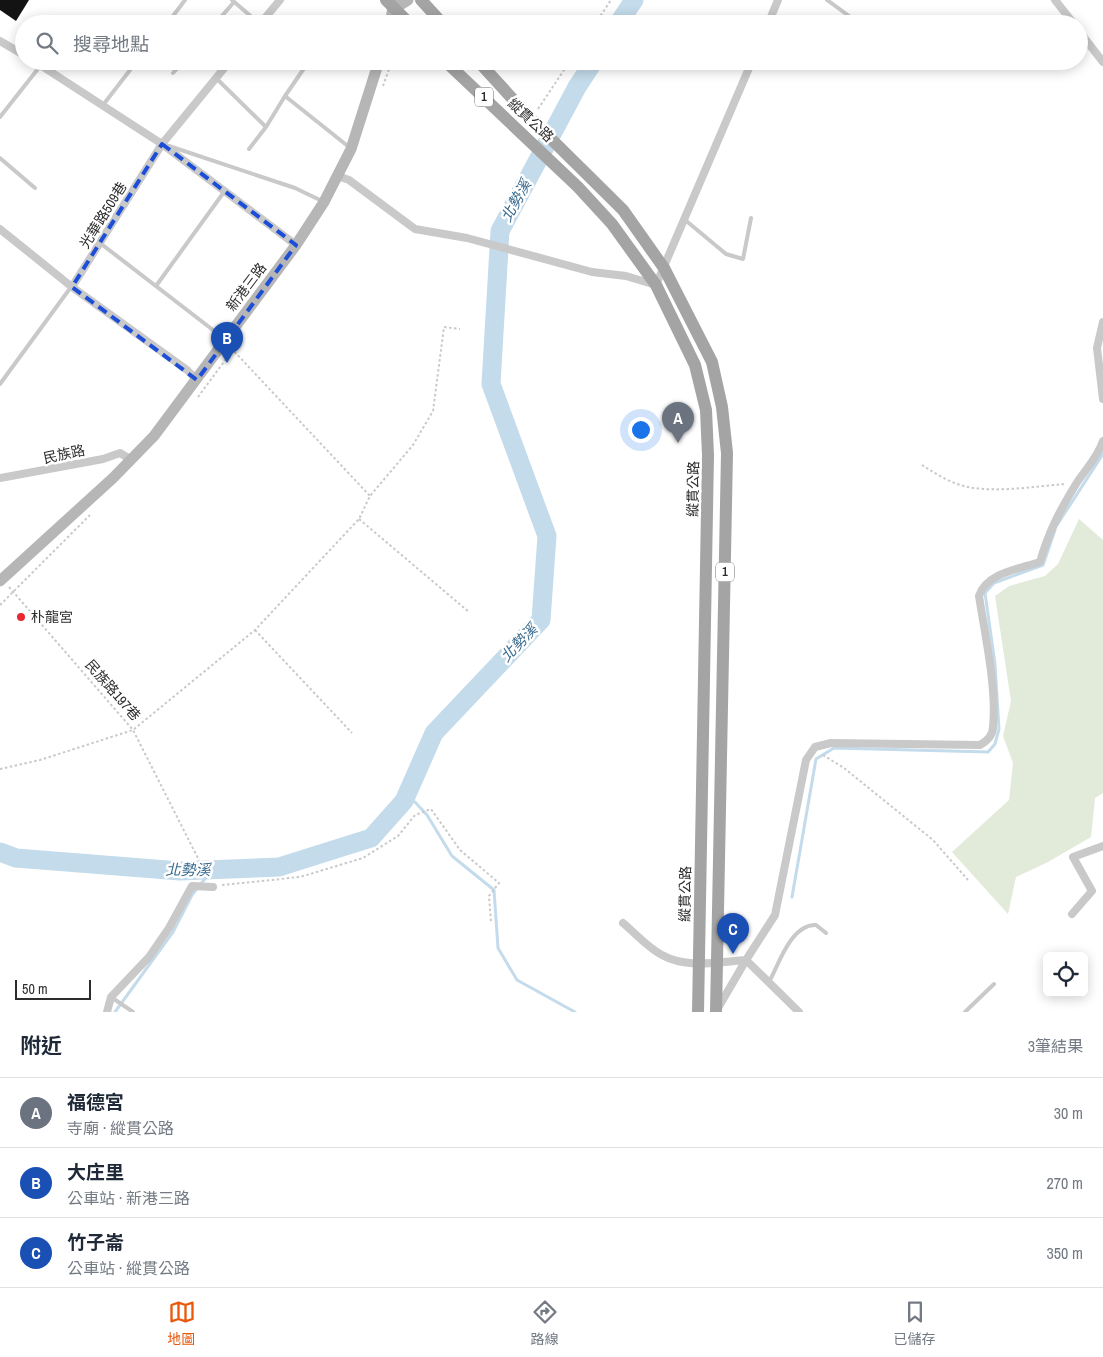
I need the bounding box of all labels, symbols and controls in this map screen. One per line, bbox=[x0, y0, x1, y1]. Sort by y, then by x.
search box bbox=[15, 15, 1088, 70]
icon: search bbox=[33, 29, 61, 57]
text: 搜尋地點 bbox=[73, 31, 149, 57]
road number: 1 bbox=[475, 88, 493, 106]
street label: 縱貫公路 bbox=[504, 94, 558, 146]
water label: 北勢溪 bbox=[495, 174, 537, 226]
street label: 光華路509巷 bbox=[75, 178, 131, 252]
street label: 新港三路 bbox=[222, 259, 270, 315]
pin: B bbox=[211, 322, 243, 363]
pin: A bbox=[662, 402, 694, 443]
your location bbox=[628, 417, 654, 443]
street label: 民族路 bbox=[42, 441, 86, 467]
street label: 縱貫公路 bbox=[684, 461, 702, 517]
road number: 1 bbox=[716, 562, 734, 582]
place label: 朴龍宮 bbox=[31, 608, 73, 626]
marker: 朴龍宮 bbox=[15, 611, 27, 623]
water label: 北勢溪 bbox=[495, 618, 543, 666]
street label: 民族路197巷 bbox=[82, 656, 144, 724]
water label: 北勢溪 bbox=[165, 859, 212, 880]
street label: 縱貫公路 bbox=[676, 866, 694, 922]
pin: C bbox=[717, 913, 749, 954]
map controls bbox=[1043, 952, 1088, 997]
button: locate bbox=[1043, 952, 1088, 997]
scale bar bbox=[15, 977, 91, 1000]
text: 50 m bbox=[22, 980, 48, 998]
text: 附近 bbox=[20, 1031, 62, 1060]
text: 3筆結果 bbox=[1028, 1035, 1083, 1057]
text: 福德宮 bbox=[67, 1089, 124, 1115]
text: A bbox=[31, 1102, 41, 1124]
text: 30 m bbox=[1054, 1102, 1083, 1124]
text: 寺廟 · 縱貫公路 bbox=[67, 1117, 174, 1139]
text: 大庄里 bbox=[67, 1159, 124, 1185]
text: B bbox=[31, 1172, 41, 1194]
text: 270 m bbox=[1047, 1172, 1083, 1194]
text: 公車站 · 新港三路 bbox=[67, 1187, 190, 1209]
text: 竹子崙 bbox=[67, 1229, 124, 1255]
text: C bbox=[31, 1242, 41, 1264]
text: 350 m bbox=[1047, 1242, 1083, 1264]
text: 公車站 · 縱貫公路 bbox=[67, 1257, 190, 1279]
tab: 地圖 bbox=[168, 1298, 196, 1348]
tab: 路線 bbox=[531, 1298, 559, 1348]
tab: 已儲存 bbox=[894, 1298, 936, 1348]

